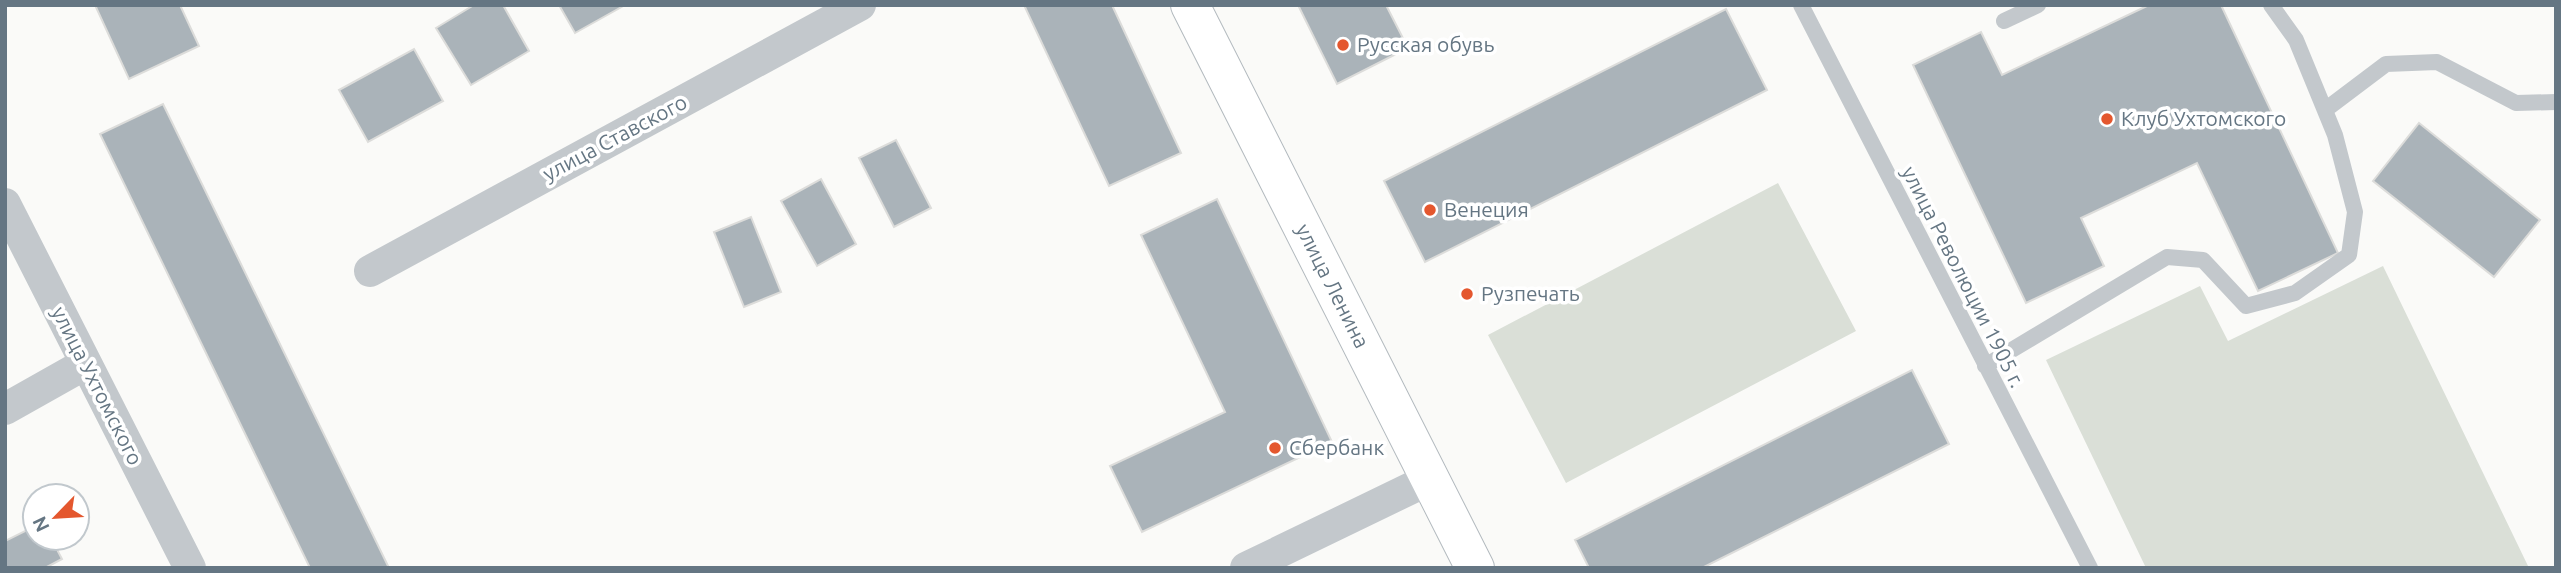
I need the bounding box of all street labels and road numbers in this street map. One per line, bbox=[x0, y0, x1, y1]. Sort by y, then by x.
street label: улица Ставского bbox=[538, 89, 691, 185]
street label: улица Революции 1905 г. bbox=[1898, 162, 2030, 391]
street label: улица Ленина bbox=[1292, 219, 1375, 352]
street label: улица Ухтомского bbox=[48, 302, 148, 469]

